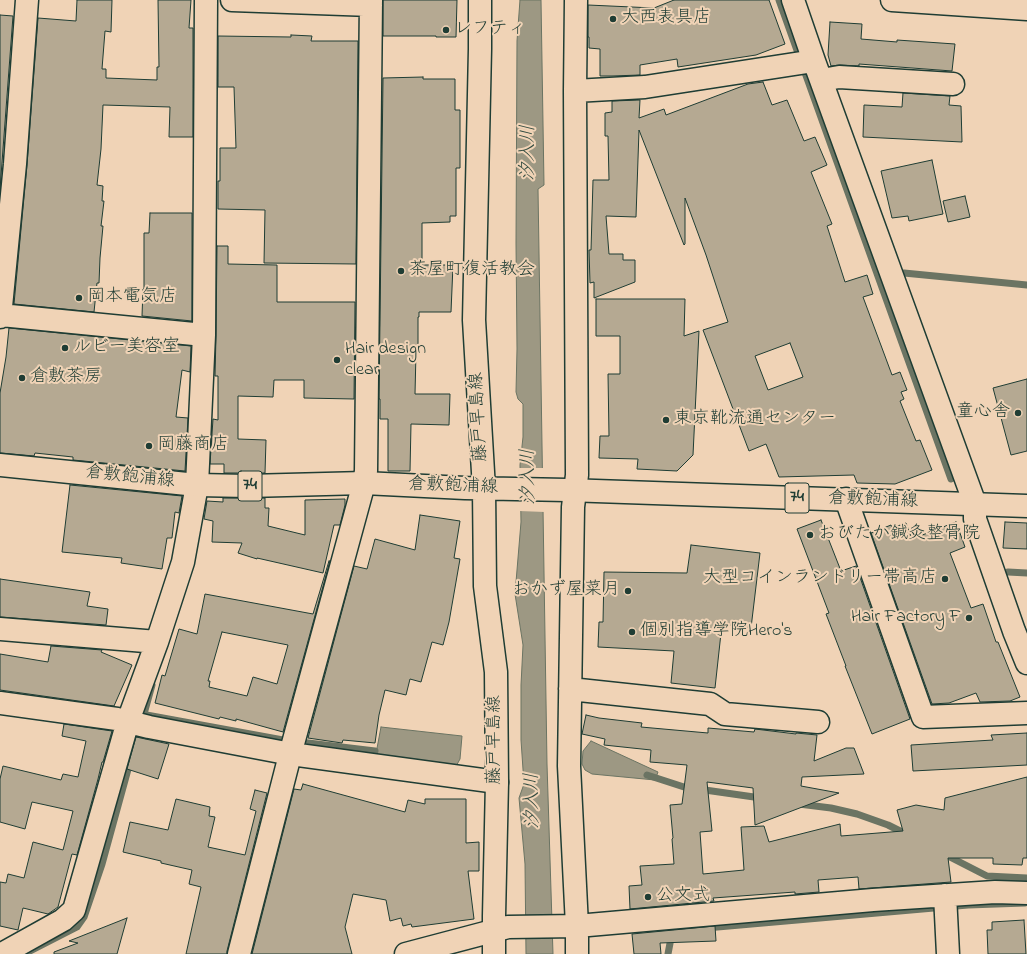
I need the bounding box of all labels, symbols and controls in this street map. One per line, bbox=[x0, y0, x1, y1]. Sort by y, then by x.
place label: 大西表具店 bbox=[621, 8, 711, 30]
marker: 大西表具店 bbox=[608, 14, 618, 24]
place label: レフティ bbox=[454, 19, 526, 41]
marker: レフティ bbox=[441, 25, 451, 35]
water label: 汐入川 bbox=[519, 125, 541, 181]
place label: 茶屋町復活教会 bbox=[409, 260, 535, 282]
marker: 茶屋町復活教会 bbox=[396, 266, 406, 276]
place label: 岡本電気店 bbox=[87, 287, 177, 309]
marker: 岡本電気店 bbox=[74, 293, 84, 303]
place label: ルビー美容室 bbox=[73, 337, 180, 359]
place label: Hair design clear bbox=[345, 339, 426, 382]
marker: ルビー美容室 bbox=[60, 343, 70, 353]
marker: Hair design clear bbox=[332, 355, 342, 365]
place label: 倉敷茶房 bbox=[30, 367, 102, 389]
street label: 藤戸早島線 bbox=[467, 371, 493, 463]
marker: 倉敷茶房 bbox=[17, 373, 27, 383]
place label: 童心舎 bbox=[956, 402, 1010, 424]
marker: 童心舎 bbox=[1013, 408, 1023, 418]
place label: 東京靴流通センター bbox=[674, 409, 836, 431]
marker: 東京靴流通センター bbox=[661, 415, 671, 425]
place label: 岡藤商店 bbox=[157, 435, 229, 457]
marker: 岡藤商店 bbox=[144, 441, 154, 451]
water label: 汐入川 bbox=[518, 448, 542, 506]
street label: 倉敷飽浦線 bbox=[84, 463, 176, 493]
road number: 74 bbox=[238, 471, 262, 501]
street label: 倉敷飽浦線 bbox=[408, 475, 498, 499]
road number: 74 bbox=[785, 483, 809, 513]
street label: 倉敷飽浦線 bbox=[828, 489, 918, 513]
place label: おびたか鍼灸整骨院 bbox=[818, 524, 980, 546]
marker: おびたか鍼灸整骨院 bbox=[805, 530, 815, 540]
place label: 大型コインランドリー帯高店 bbox=[703, 568, 937, 590]
marker: 大型コインランドリー帯高店 bbox=[940, 574, 950, 584]
place label: おかず屋菜月 bbox=[512, 580, 620, 602]
marker: おかず屋菜月 bbox=[623, 586, 633, 596]
place label: Hair Factory F bbox=[851, 607, 961, 629]
marker: Hair Factory F bbox=[964, 613, 974, 623]
place label: 個別指導学院Hero's bbox=[640, 621, 792, 643]
marker: 個別指導学院Hero's bbox=[627, 627, 637, 637]
street label: 藤戸早島線 bbox=[485, 695, 507, 785]
water label: 汐入川 bbox=[522, 772, 546, 830]
place label: 公文式 bbox=[656, 886, 710, 908]
marker: 公文式 bbox=[643, 892, 653, 902]

